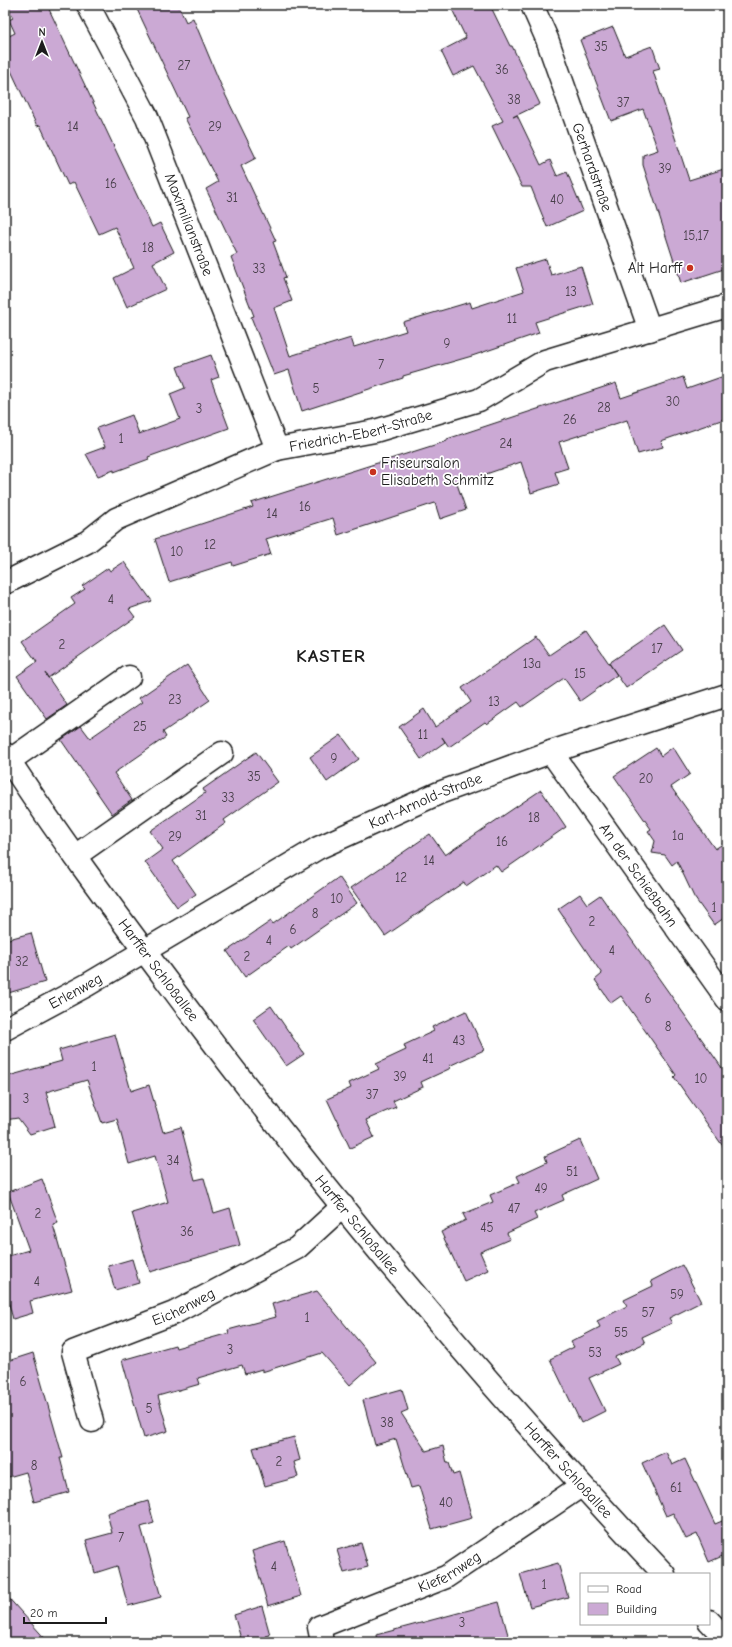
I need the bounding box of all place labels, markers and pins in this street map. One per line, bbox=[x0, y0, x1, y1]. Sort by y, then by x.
place label: Alt Harff bbox=[628, 259, 683, 277]
marker: Alt Harff bbox=[685, 263, 695, 273]
place label: Friseursalon Elisabeth Schmitz bbox=[381, 454, 494, 489]
marker: Friseursalon Elisabeth Schmitz bbox=[368, 467, 378, 477]

